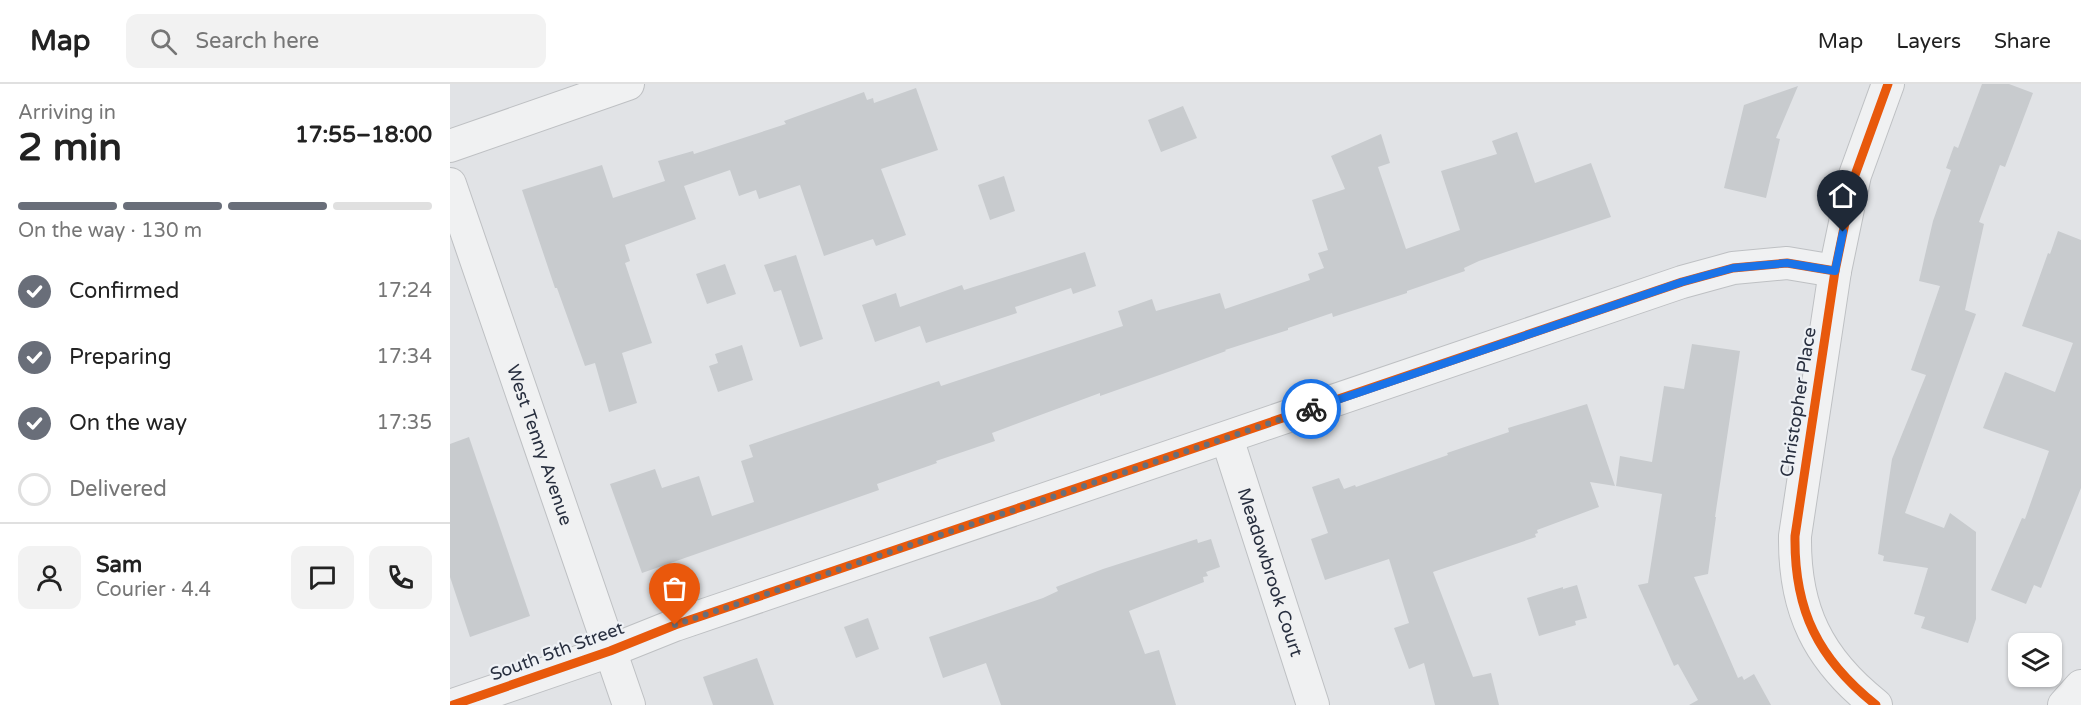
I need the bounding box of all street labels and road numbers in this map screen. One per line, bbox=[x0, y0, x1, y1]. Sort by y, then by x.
street label: Christopher Place bbox=[1775, 325, 1821, 479]
street label: West Tenny Avenue bbox=[502, 362, 577, 528]
street label: Meadowbrook Court bbox=[1233, 485, 1308, 660]
street label: South 5th Street bbox=[487, 617, 627, 685]

